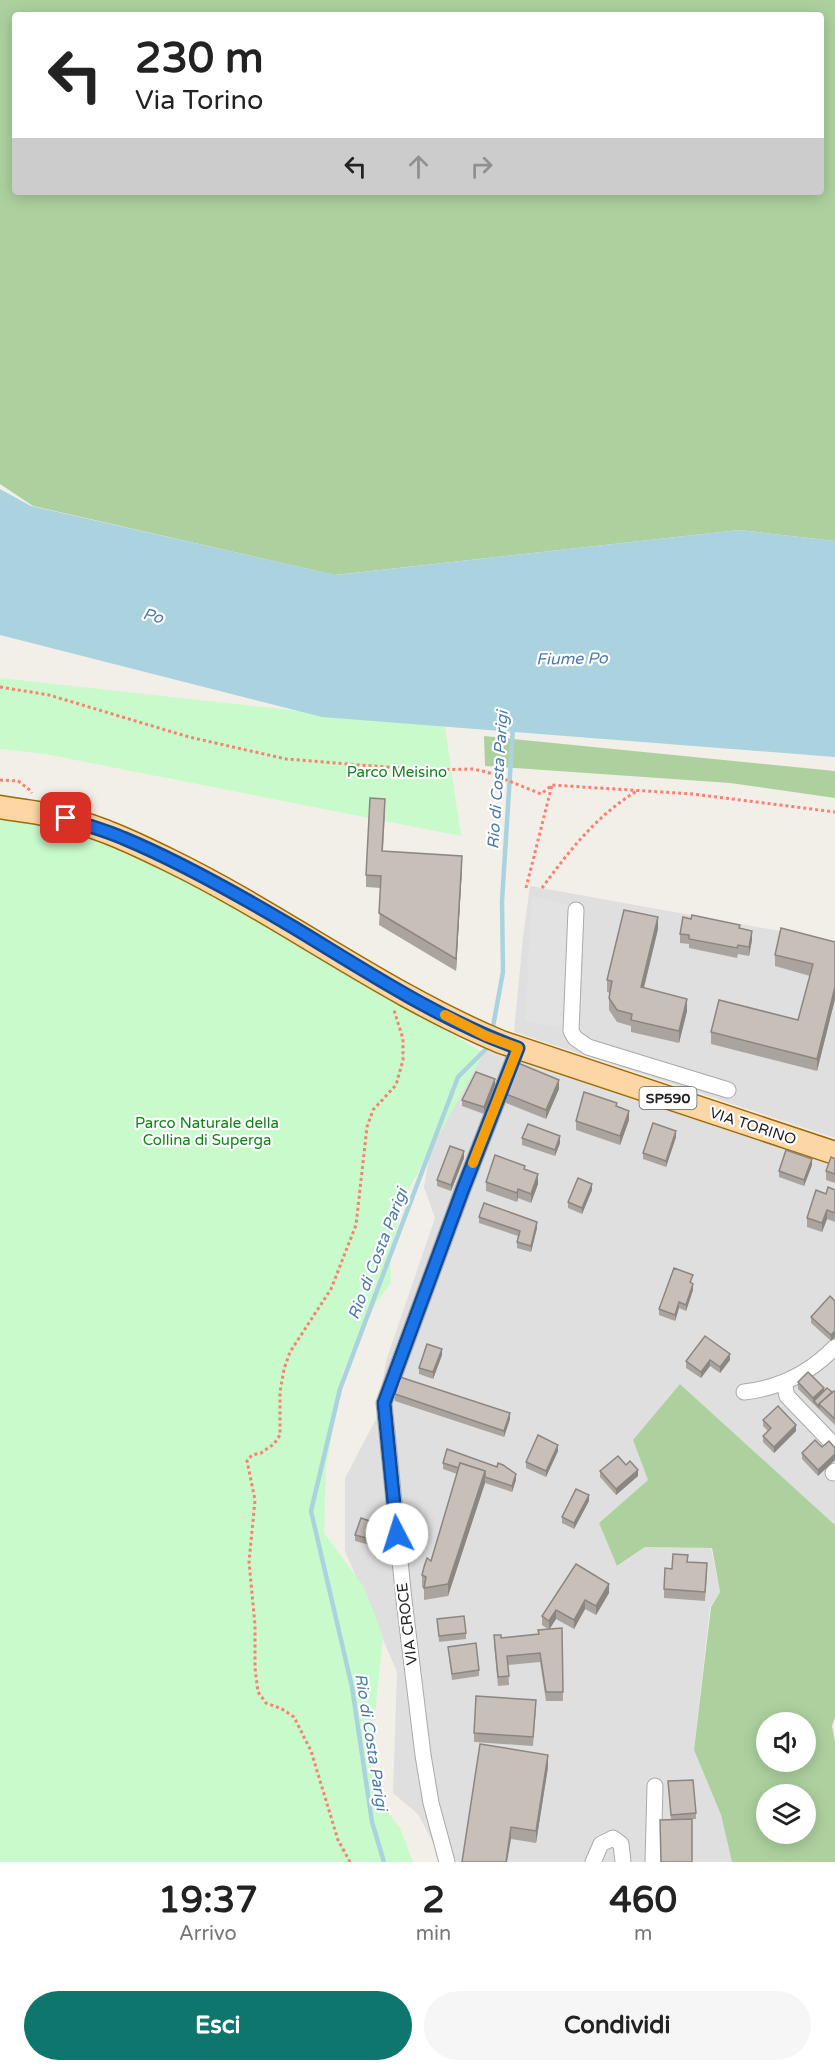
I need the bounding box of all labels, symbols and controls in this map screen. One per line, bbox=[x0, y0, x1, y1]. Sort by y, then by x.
text: 230 m bbox=[135, 33, 264, 84]
icon: left bbox=[36, 36, 114, 114]
text: Via Torino bbox=[135, 84, 263, 117]
icon: left bbox=[339, 150, 372, 183]
icon: ahead bbox=[402, 150, 435, 183]
icon: right bbox=[465, 150, 498, 183]
water label: Po bbox=[141, 604, 167, 629]
water label: Fiume Po bbox=[536, 648, 609, 670]
water label: Rio di Costa Parigi bbox=[483, 708, 513, 850]
park label: Parco Meisino bbox=[347, 763, 447, 781]
pin bbox=[40, 792, 91, 843]
icon: arrive bbox=[49, 801, 82, 834]
road number: SP590 bbox=[640, 1087, 696, 1109]
street label: VIA TORINO bbox=[707, 1104, 799, 1148]
park label: Parco Naturale della Collina di Superga bbox=[135, 1114, 279, 1149]
water label: Rio di Costa Parigi bbox=[344, 1184, 413, 1322]
position arrow bbox=[365, 1502, 429, 1566]
street label: VIA CROCE bbox=[393, 1582, 421, 1666]
water label: Rio di Costa Parigi bbox=[350, 1672, 392, 1814]
map controls bbox=[756, 1712, 816, 1844]
button: sound bbox=[756, 1712, 816, 1772]
button: layers bbox=[756, 1784, 816, 1844]
text: 19:37 bbox=[158, 1879, 258, 1922]
text: 2 bbox=[422, 1879, 445, 1922]
text: 460 bbox=[609, 1879, 677, 1922]
text: Arrivo bbox=[179, 1922, 237, 1946]
text: min bbox=[416, 1922, 451, 1946]
text: m bbox=[634, 1922, 652, 1946]
button: Esci bbox=[24, 1991, 412, 2060]
button: Condividi bbox=[424, 1991, 811, 2060]

